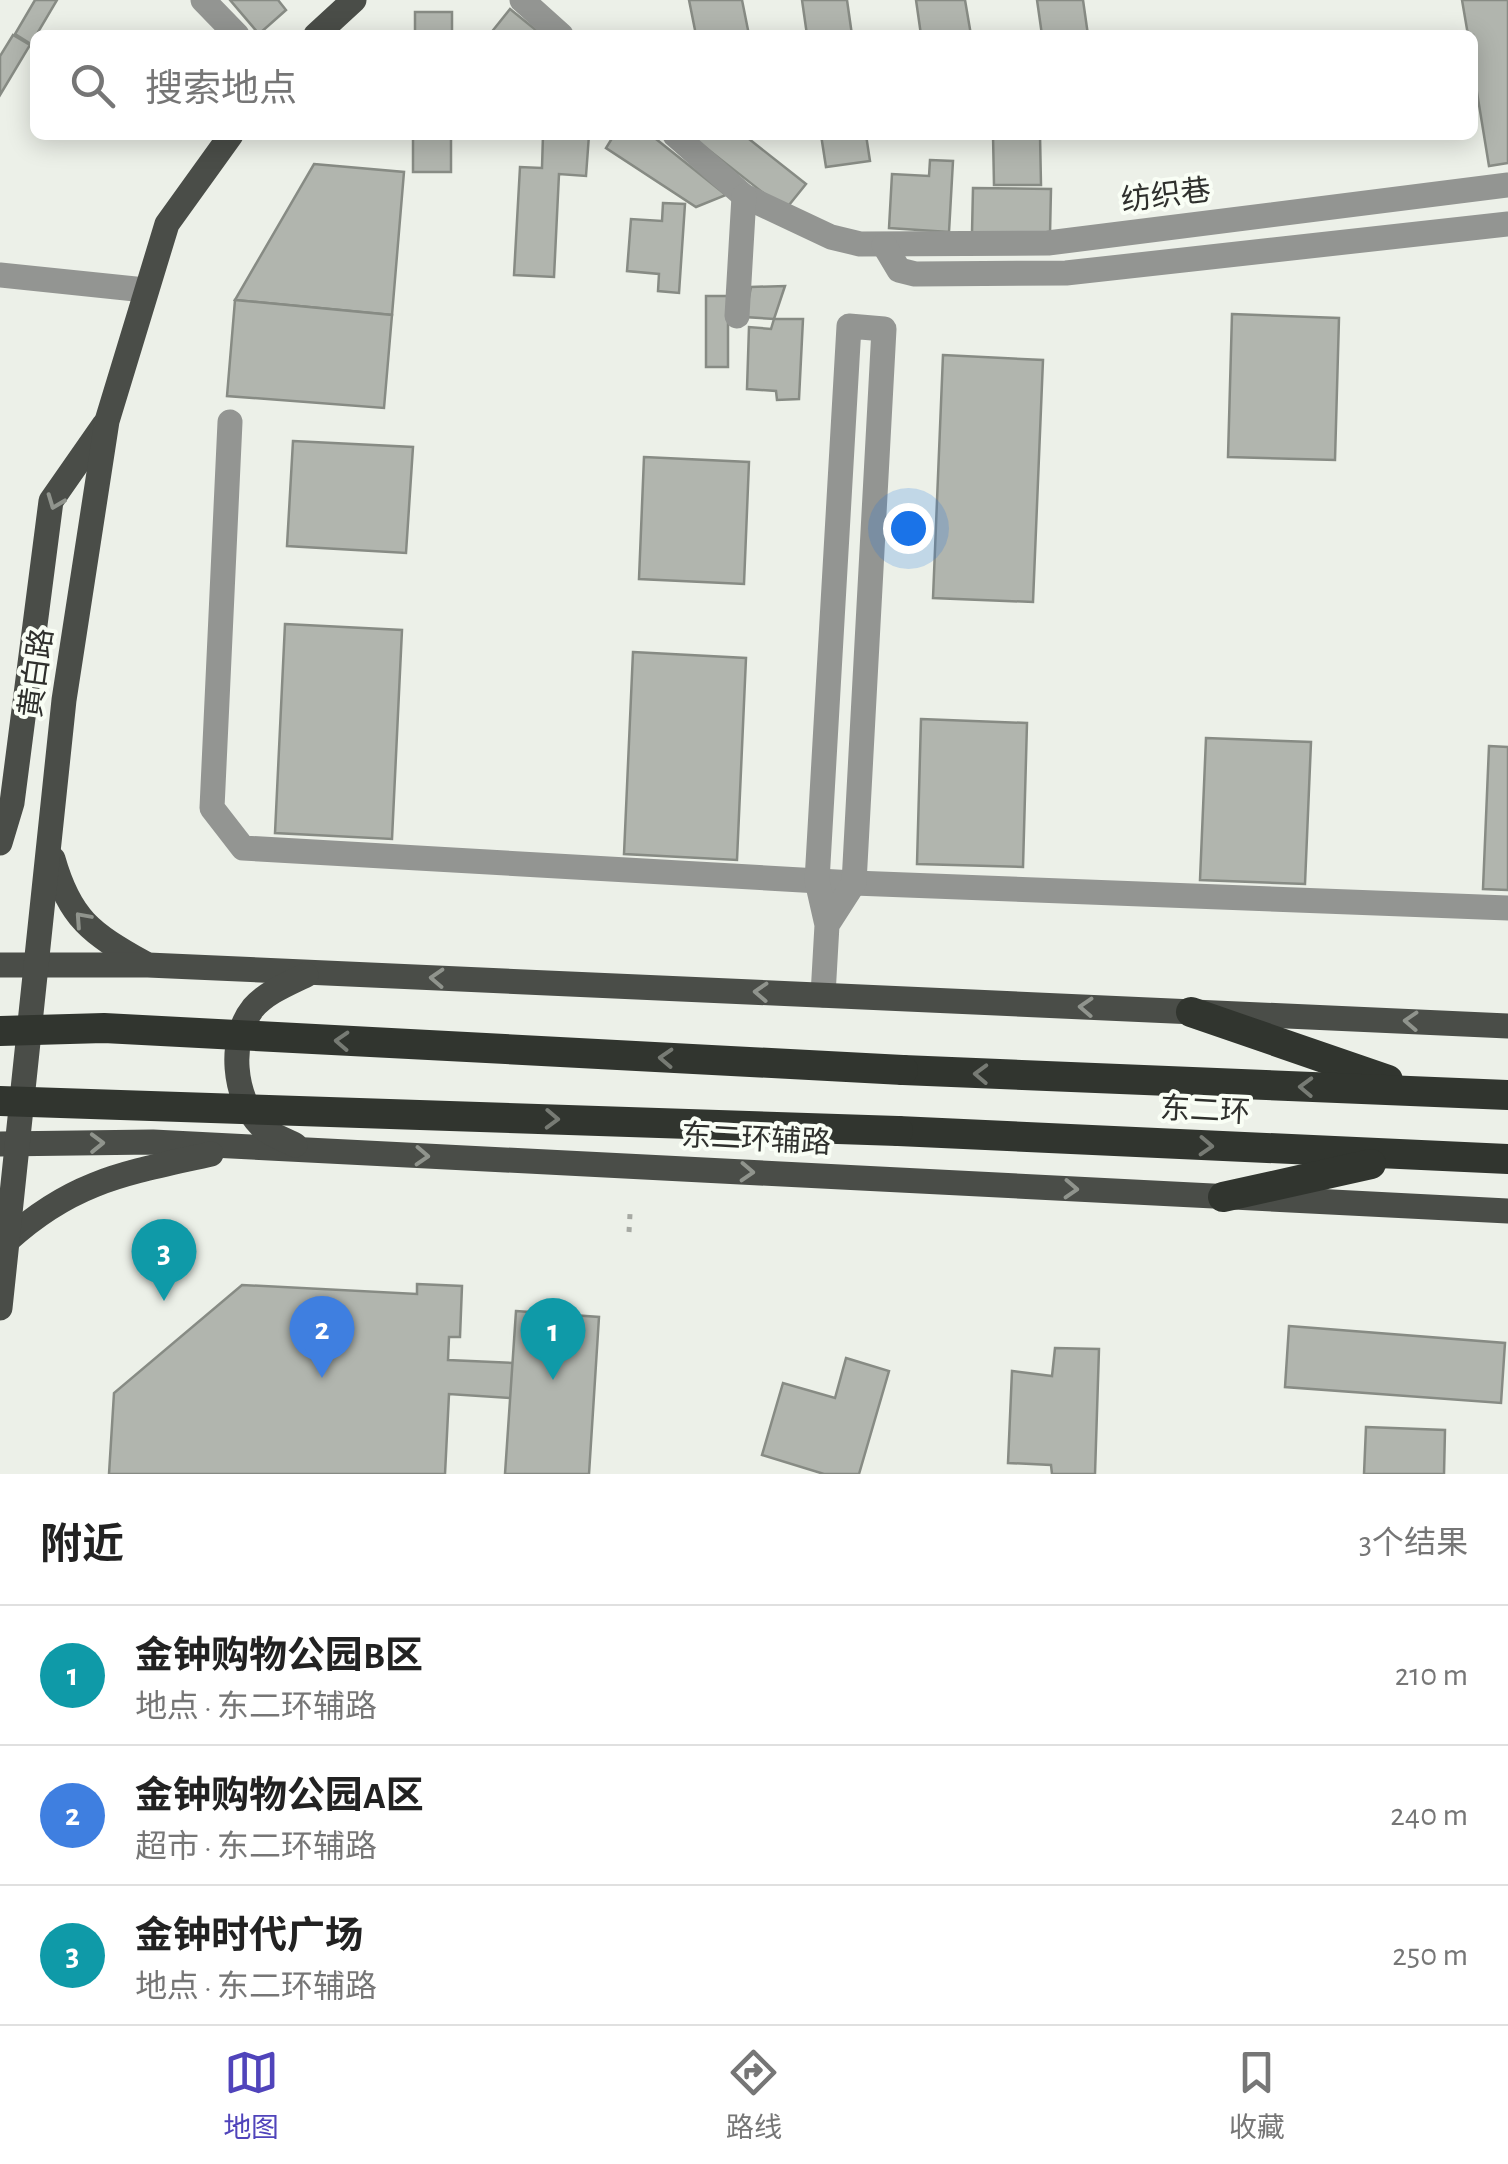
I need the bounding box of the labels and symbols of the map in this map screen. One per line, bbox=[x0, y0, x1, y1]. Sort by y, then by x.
street label: 纺织巷 bbox=[1119, 174, 1212, 216]
one-way arrow bbox=[47, 493, 67, 510]
your location bbox=[883, 503, 934, 554]
street label: 黄白路 bbox=[14, 626, 58, 720]
one-way arrow bbox=[76, 912, 94, 931]
one-way arrow bbox=[428, 968, 444, 989]
one-way arrow bbox=[753, 982, 769, 1003]
one-way arrow bbox=[1077, 997, 1093, 1018]
one-way arrow bbox=[1402, 1011, 1418, 1032]
one-way arrow bbox=[333, 1031, 349, 1052]
one-way arrow bbox=[658, 1048, 674, 1069]
one-way arrow bbox=[972, 1063, 988, 1084]
one-way arrow bbox=[1297, 1076, 1313, 1097]
street label: 东二环 bbox=[1159, 1092, 1251, 1128]
one-way arrow bbox=[545, 1108, 561, 1129]
street label: 东二环辅路 bbox=[680, 1119, 832, 1159]
one-way arrow bbox=[90, 1132, 106, 1154]
one-way arrow bbox=[1198, 1135, 1214, 1156]
one-way arrow bbox=[415, 1145, 431, 1166]
one-way arrow bbox=[739, 1162, 755, 1183]
one-way arrow bbox=[1064, 1178, 1080, 1199]
pin: 3 bbox=[132, 1218, 196, 1301]
pin: 2 bbox=[290, 1296, 354, 1378]
pin: 1 bbox=[520, 1298, 586, 1380]

